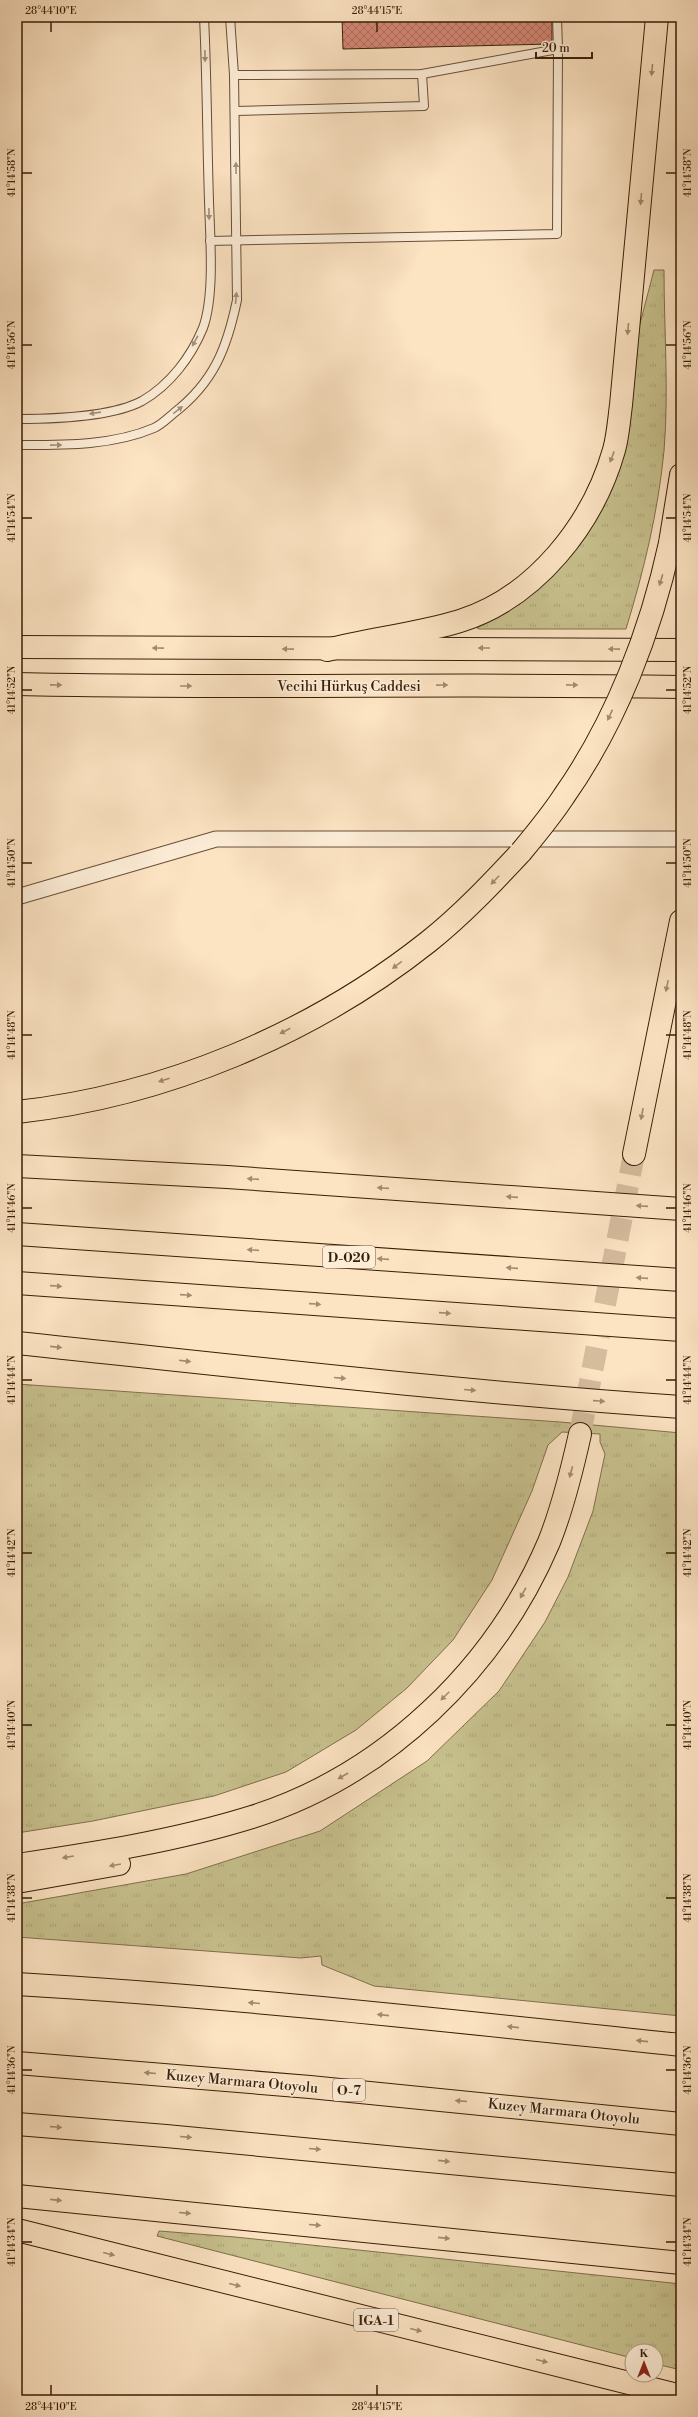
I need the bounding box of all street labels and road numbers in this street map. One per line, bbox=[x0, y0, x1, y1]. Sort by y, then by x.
street label: Vecihi Hürkuş Caddesi bbox=[276, 678, 421, 696]
road number: D-020 bbox=[323, 1246, 375, 1268]
street label: Kuzey Marmara Otoyolu bbox=[165, 2066, 319, 2098]
road number: O-7 bbox=[333, 2079, 365, 2101]
street label: Kuzey Marmara Otoyolu bbox=[487, 2095, 641, 2129]
road number: IGA-1 bbox=[354, 2309, 398, 2331]

